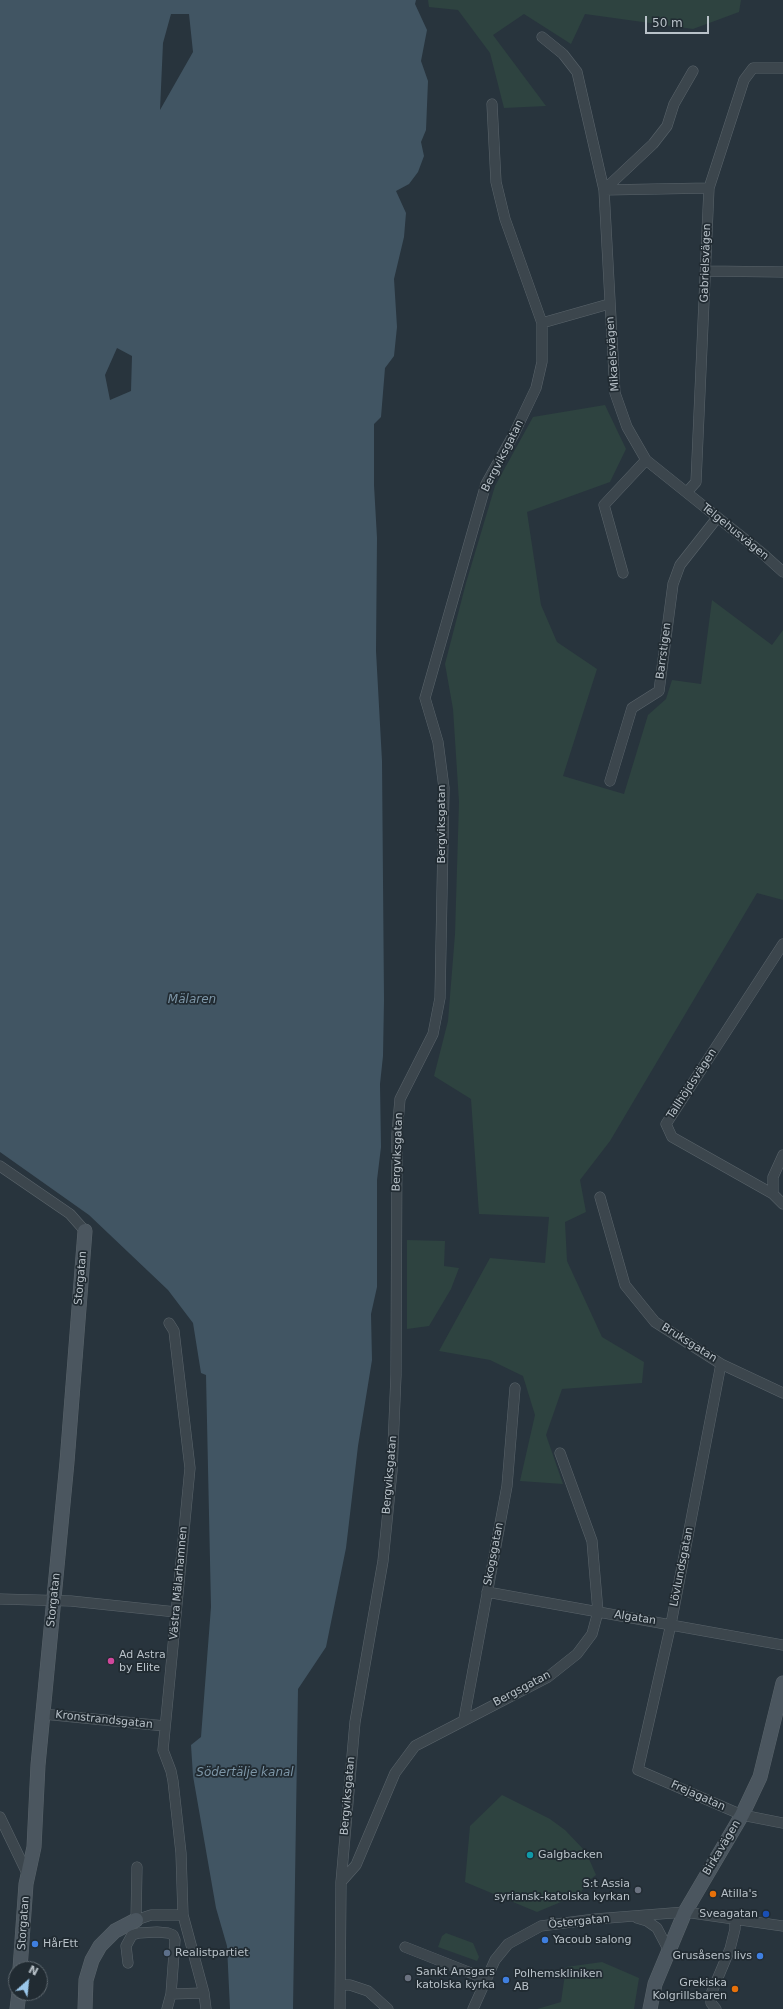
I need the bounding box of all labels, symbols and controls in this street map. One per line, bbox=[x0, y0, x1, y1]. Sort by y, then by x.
scale bar bbox=[647, 8, 711, 34]
text: 50 m bbox=[652, 16, 683, 30]
street label: Gabrielsvägen bbox=[698, 223, 714, 303]
street label: Mikaelsvägen bbox=[604, 316, 622, 392]
street label: Bergviksgatan bbox=[479, 418, 527, 494]
street label: Telgehusvägen bbox=[699, 501, 771, 563]
street label: Barrstigen bbox=[654, 622, 674, 680]
street label: Bergviksgatan bbox=[435, 784, 449, 864]
water label: Mälaren bbox=[168, 993, 216, 1007]
street label: Tallhöjdsvägen bbox=[664, 1046, 720, 1122]
street label: Bergviksgatan bbox=[390, 1112, 406, 1192]
street label: Storgatan bbox=[72, 1250, 90, 1306]
street label: Bruksgatan bbox=[659, 1321, 719, 1365]
street label: Bergviksgatan bbox=[380, 1435, 400, 1515]
street label: Skogsgatan bbox=[481, 1521, 507, 1587]
street label: Västra Mälarhamnen bbox=[167, 1526, 191, 1640]
street label: Lövlundsgatan bbox=[668, 1526, 696, 1608]
street label: Storgatan bbox=[45, 1572, 63, 1628]
street label: Algatan bbox=[613, 1608, 657, 1628]
place label: Ad Astra by Elite bbox=[119, 1648, 166, 1674]
marker: Ad Astra by Elite bbox=[106, 1656, 116, 1666]
street label: Bergsgatan bbox=[491, 1668, 553, 1710]
street label: Kronstrandsgatan bbox=[55, 1708, 153, 1732]
street label: Bergviksgatan bbox=[338, 1756, 358, 1836]
water label: Södertälje kanal bbox=[196, 1766, 294, 1780]
street label: Frejagatan bbox=[669, 1778, 727, 1814]
street label: Birkavägen bbox=[700, 1818, 744, 1878]
place label: Galgbacken bbox=[538, 1848, 603, 1862]
marker: Galgbacken bbox=[525, 1850, 535, 1860]
place label: S:t Assia syriansk-katolska kyrkan bbox=[494, 1877, 630, 1903]
marker: S:t Assia syriansk-katolska kyrkan bbox=[633, 1885, 643, 1895]
place label: Atilla's bbox=[721, 1887, 757, 1901]
marker: Atilla's bbox=[708, 1889, 718, 1899]
street label: Storgatan bbox=[16, 1896, 32, 1950]
place label: Sveagatan bbox=[699, 1907, 758, 1921]
marker: Sveagatan bbox=[761, 1909, 771, 1919]
street label: Östergatan bbox=[548, 1912, 610, 1932]
place label: Yacoub salong bbox=[553, 1933, 631, 1947]
marker: Yacoub salong bbox=[540, 1935, 550, 1945]
place label: HårEtt bbox=[43, 1937, 78, 1951]
marker: HårEtt bbox=[30, 1939, 40, 1949]
place label: Realistpartiet bbox=[175, 1946, 249, 1960]
marker: Realistpartiet bbox=[162, 1948, 172, 1958]
place label: Grusåsens livs bbox=[672, 1949, 752, 1963]
marker: Grusåsens livs bbox=[755, 1951, 765, 1961]
north arrow bbox=[8, 1961, 48, 2001]
text: N bbox=[26, 1963, 40, 1979]
place label: Sankt Ansgars katolska kyrka bbox=[416, 1965, 495, 1991]
place label: Polhemskliniken AB bbox=[514, 1967, 602, 1993]
marker: Sankt Ansgars katolska kyrka bbox=[403, 1973, 413, 1983]
marker: Polhemskliniken AB bbox=[501, 1975, 511, 1985]
place label: Grekiska Kolgrillsbaren bbox=[652, 1976, 727, 2002]
marker: Grekiska Kolgrillsbaren bbox=[730, 1984, 740, 1994]

